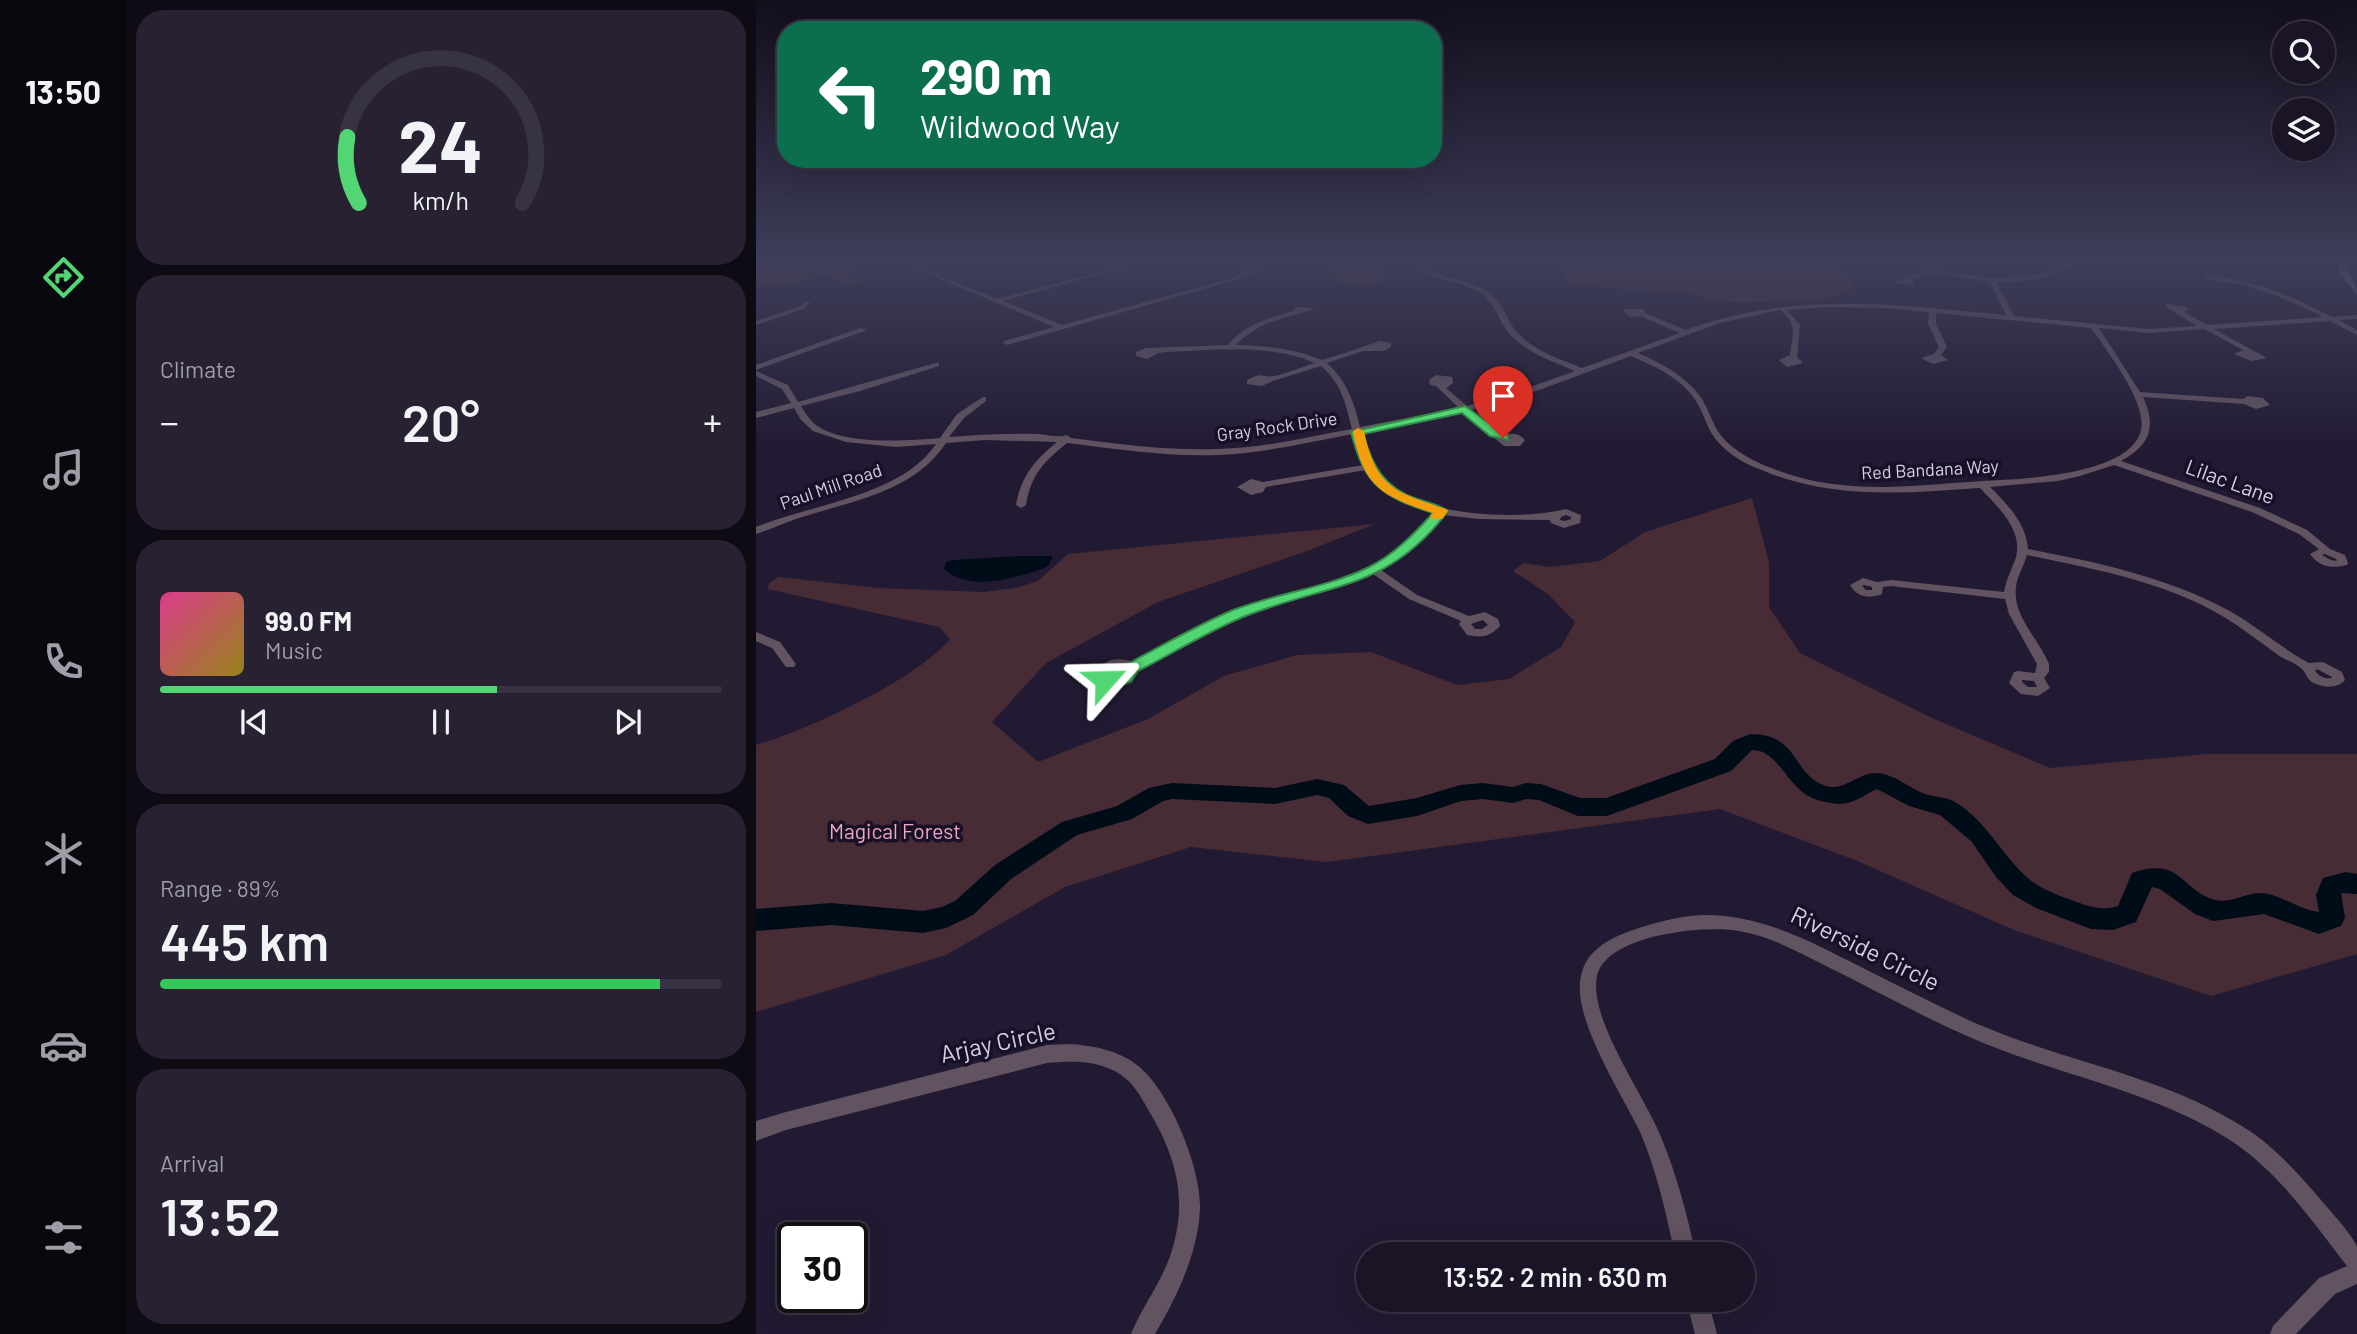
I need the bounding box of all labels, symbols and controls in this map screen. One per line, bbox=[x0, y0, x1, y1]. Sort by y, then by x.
map controls bbox=[2272, 21, 2335, 161]
button: search bbox=[2272, 21, 2335, 84]
text: 290 m bbox=[920, 46, 1052, 105]
icon: left bbox=[805, 49, 896, 140]
text: 13:50 bbox=[25, 72, 101, 110]
button: layers bbox=[2272, 98, 2335, 161]
text: 24 bbox=[399, 101, 483, 189]
text: Wildwood Way bbox=[920, 106, 1120, 144]
text: km/h bbox=[413, 185, 469, 215]
icon: directions bbox=[39, 253, 88, 302]
text: Climate bbox=[160, 355, 236, 383]
pin bbox=[1473, 366, 1533, 438]
icon: arrive bbox=[1484, 377, 1522, 415]
text: 20° bbox=[402, 390, 480, 452]
text: − bbox=[160, 398, 179, 444]
text: + bbox=[703, 398, 722, 444]
street label: Gray Rock Drive bbox=[1215, 407, 1339, 445]
icon: music bbox=[39, 445, 88, 494]
street label: Lilac Lane bbox=[2183, 453, 2278, 508]
street label: Red Bandana Way bbox=[1861, 454, 1999, 484]
street label: Paul Mill Road bbox=[777, 458, 885, 514]
text: 99.0 FM bbox=[265, 605, 352, 636]
text: Music bbox=[265, 636, 323, 664]
icon: phone bbox=[39, 637, 88, 686]
position arrow bbox=[1068, 643, 1142, 717]
icon: previous bbox=[235, 703, 273, 741]
icon: pause bbox=[422, 703, 460, 741]
icon: next bbox=[609, 703, 647, 741]
park label: Magical Forest bbox=[829, 818, 961, 843]
icon: climate bbox=[39, 829, 88, 878]
text: Range · 89% bbox=[160, 874, 280, 902]
street label: Riverside Circle bbox=[1787, 899, 1945, 996]
text: 445 km bbox=[160, 909, 329, 971]
street label: Arjay Circle bbox=[937, 1015, 1058, 1068]
icon: car bbox=[39, 1021, 88, 1070]
text: Arrival bbox=[160, 1149, 224, 1177]
text: 13:52 bbox=[160, 1184, 281, 1246]
icon: filters bbox=[39, 1213, 88, 1262]
speed limit sign: 30 bbox=[777, 1222, 868, 1313]
text: 13:52 · 2 min · 630 m bbox=[1444, 1261, 1667, 1292]

